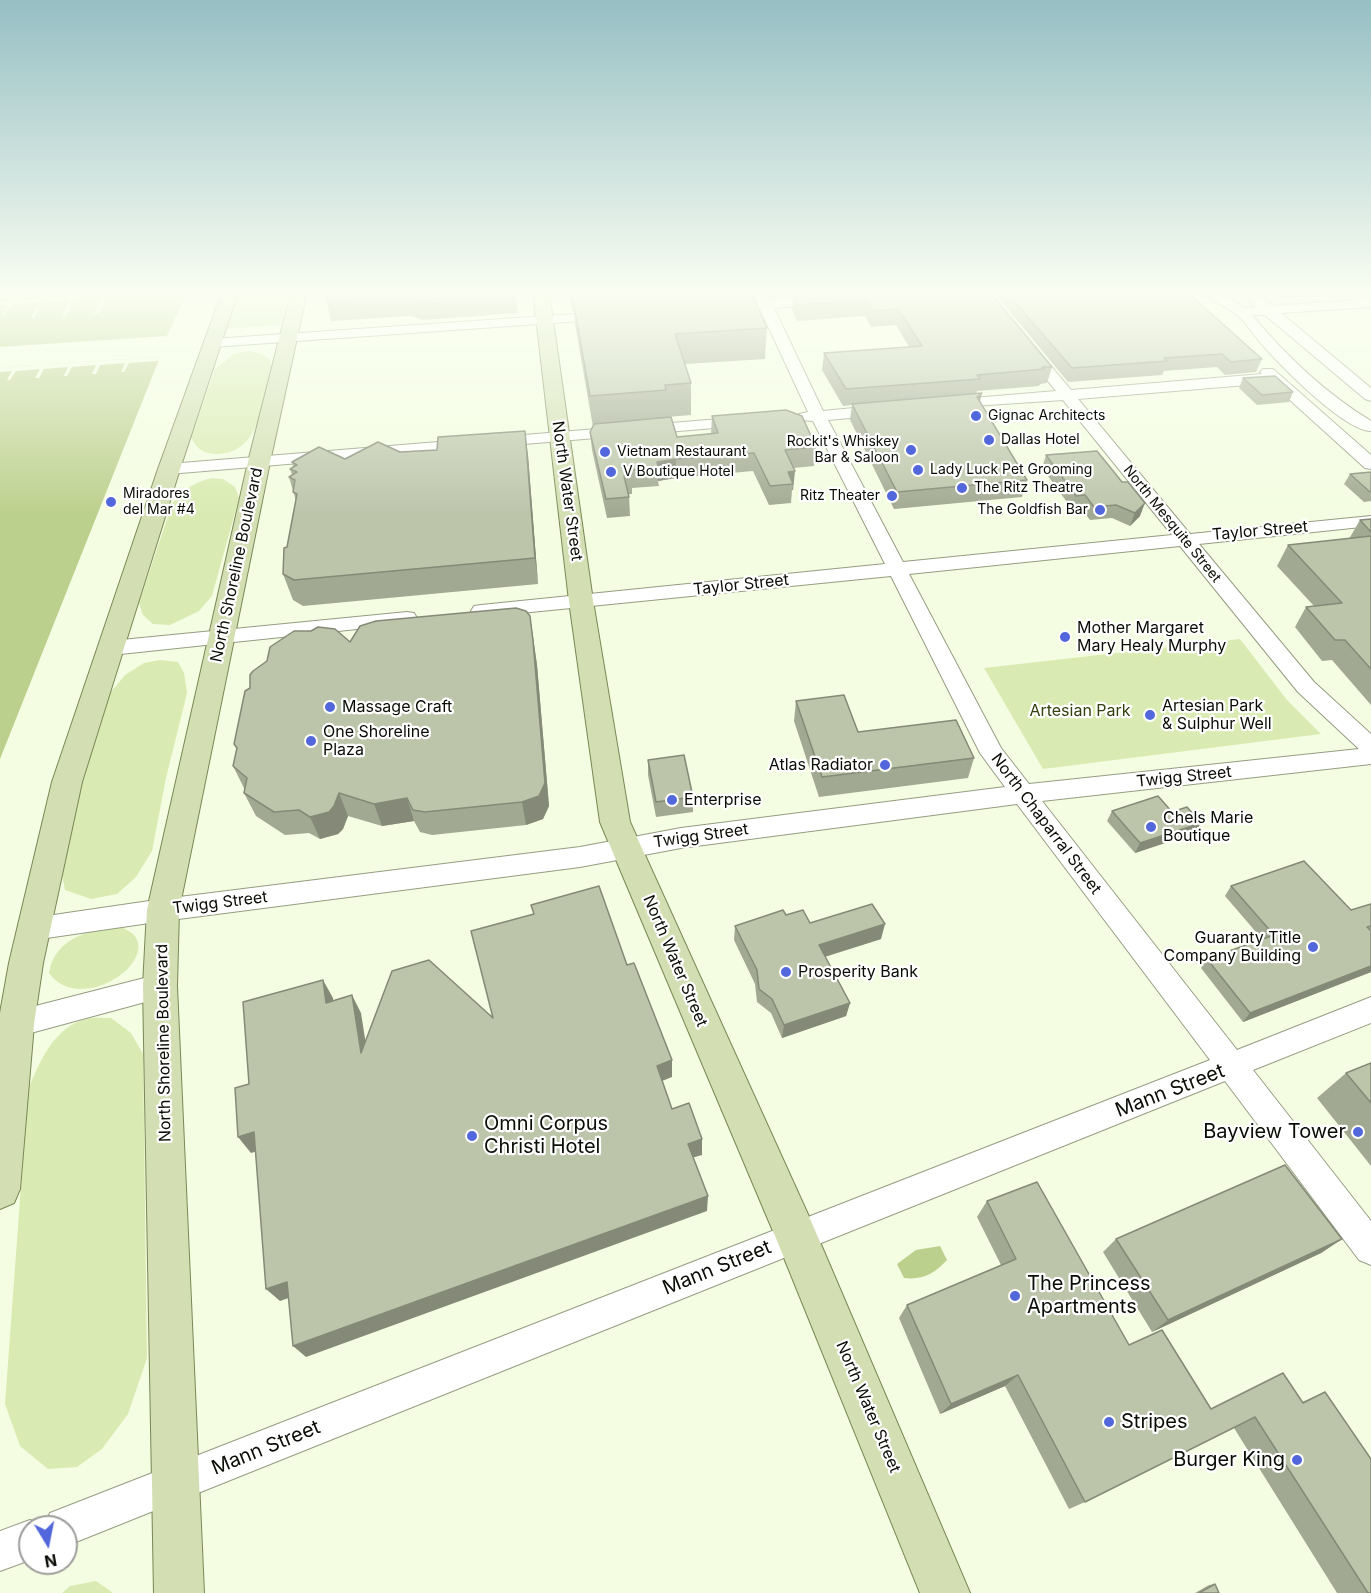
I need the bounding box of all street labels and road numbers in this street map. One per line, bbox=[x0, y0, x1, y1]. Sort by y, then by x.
street label: North Water Street bbox=[548, 420, 586, 562]
street label: North Mesquite Street bbox=[1120, 462, 1224, 586]
street label: North Shoreline Boulevard bbox=[207, 466, 267, 664]
street label: Taylor Street bbox=[1211, 517, 1309, 545]
street label: Taylor Street bbox=[692, 570, 790, 600]
street label: North Chaparral Street bbox=[987, 750, 1105, 898]
street label: Twigg Street bbox=[1135, 762, 1233, 792]
street label: Twigg Street bbox=[652, 820, 750, 852]
street label: Twigg Street bbox=[171, 888, 269, 918]
street label: North Water Street bbox=[639, 892, 711, 1030]
street label: North Shoreline Boulevard bbox=[153, 944, 175, 1142]
street label: Mann Street bbox=[1112, 1059, 1228, 1123]
street label: Mann Street bbox=[659, 1235, 775, 1301]
street label: North Water Street bbox=[832, 1338, 904, 1476]
street label: Mann Street bbox=[208, 1415, 324, 1481]

